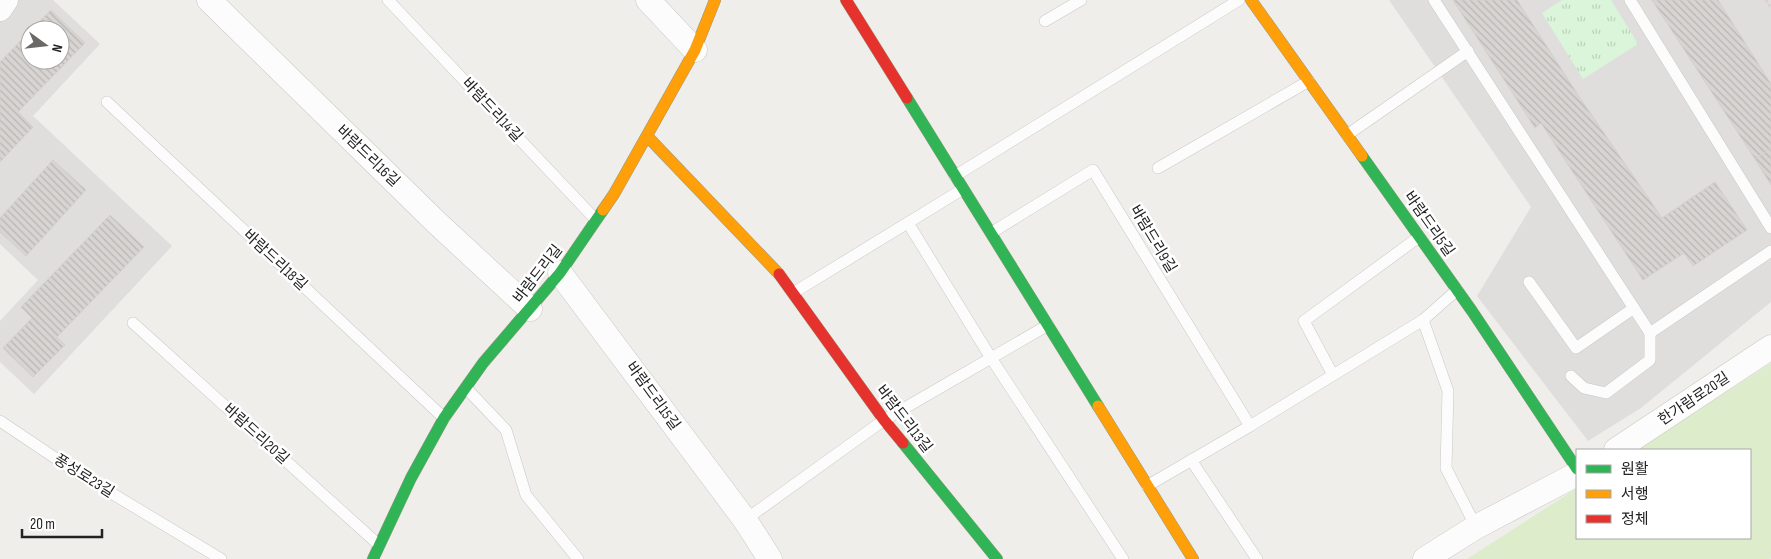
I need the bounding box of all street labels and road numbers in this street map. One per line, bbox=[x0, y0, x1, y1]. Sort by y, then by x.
street label: 바람드리14길 bbox=[458, 74, 526, 146]
street label: 바람드리16길 bbox=[332, 121, 404, 191]
street label: 바람드리5길 bbox=[1400, 188, 1458, 260]
street label: 바람드리9길 bbox=[1125, 202, 1181, 276]
street label: 바람드리18길 bbox=[239, 225, 311, 295]
street label: 바람드리길 bbox=[509, 241, 567, 307]
street label: 바람드리15길 bbox=[622, 358, 684, 434]
street label: 한가람로20길 bbox=[1655, 368, 1733, 430]
street label: 바람드리13길 bbox=[872, 381, 936, 457]
street label: 바람드리20길 bbox=[219, 400, 293, 468]
street label: 풍성로23길 bbox=[50, 450, 118, 502]

